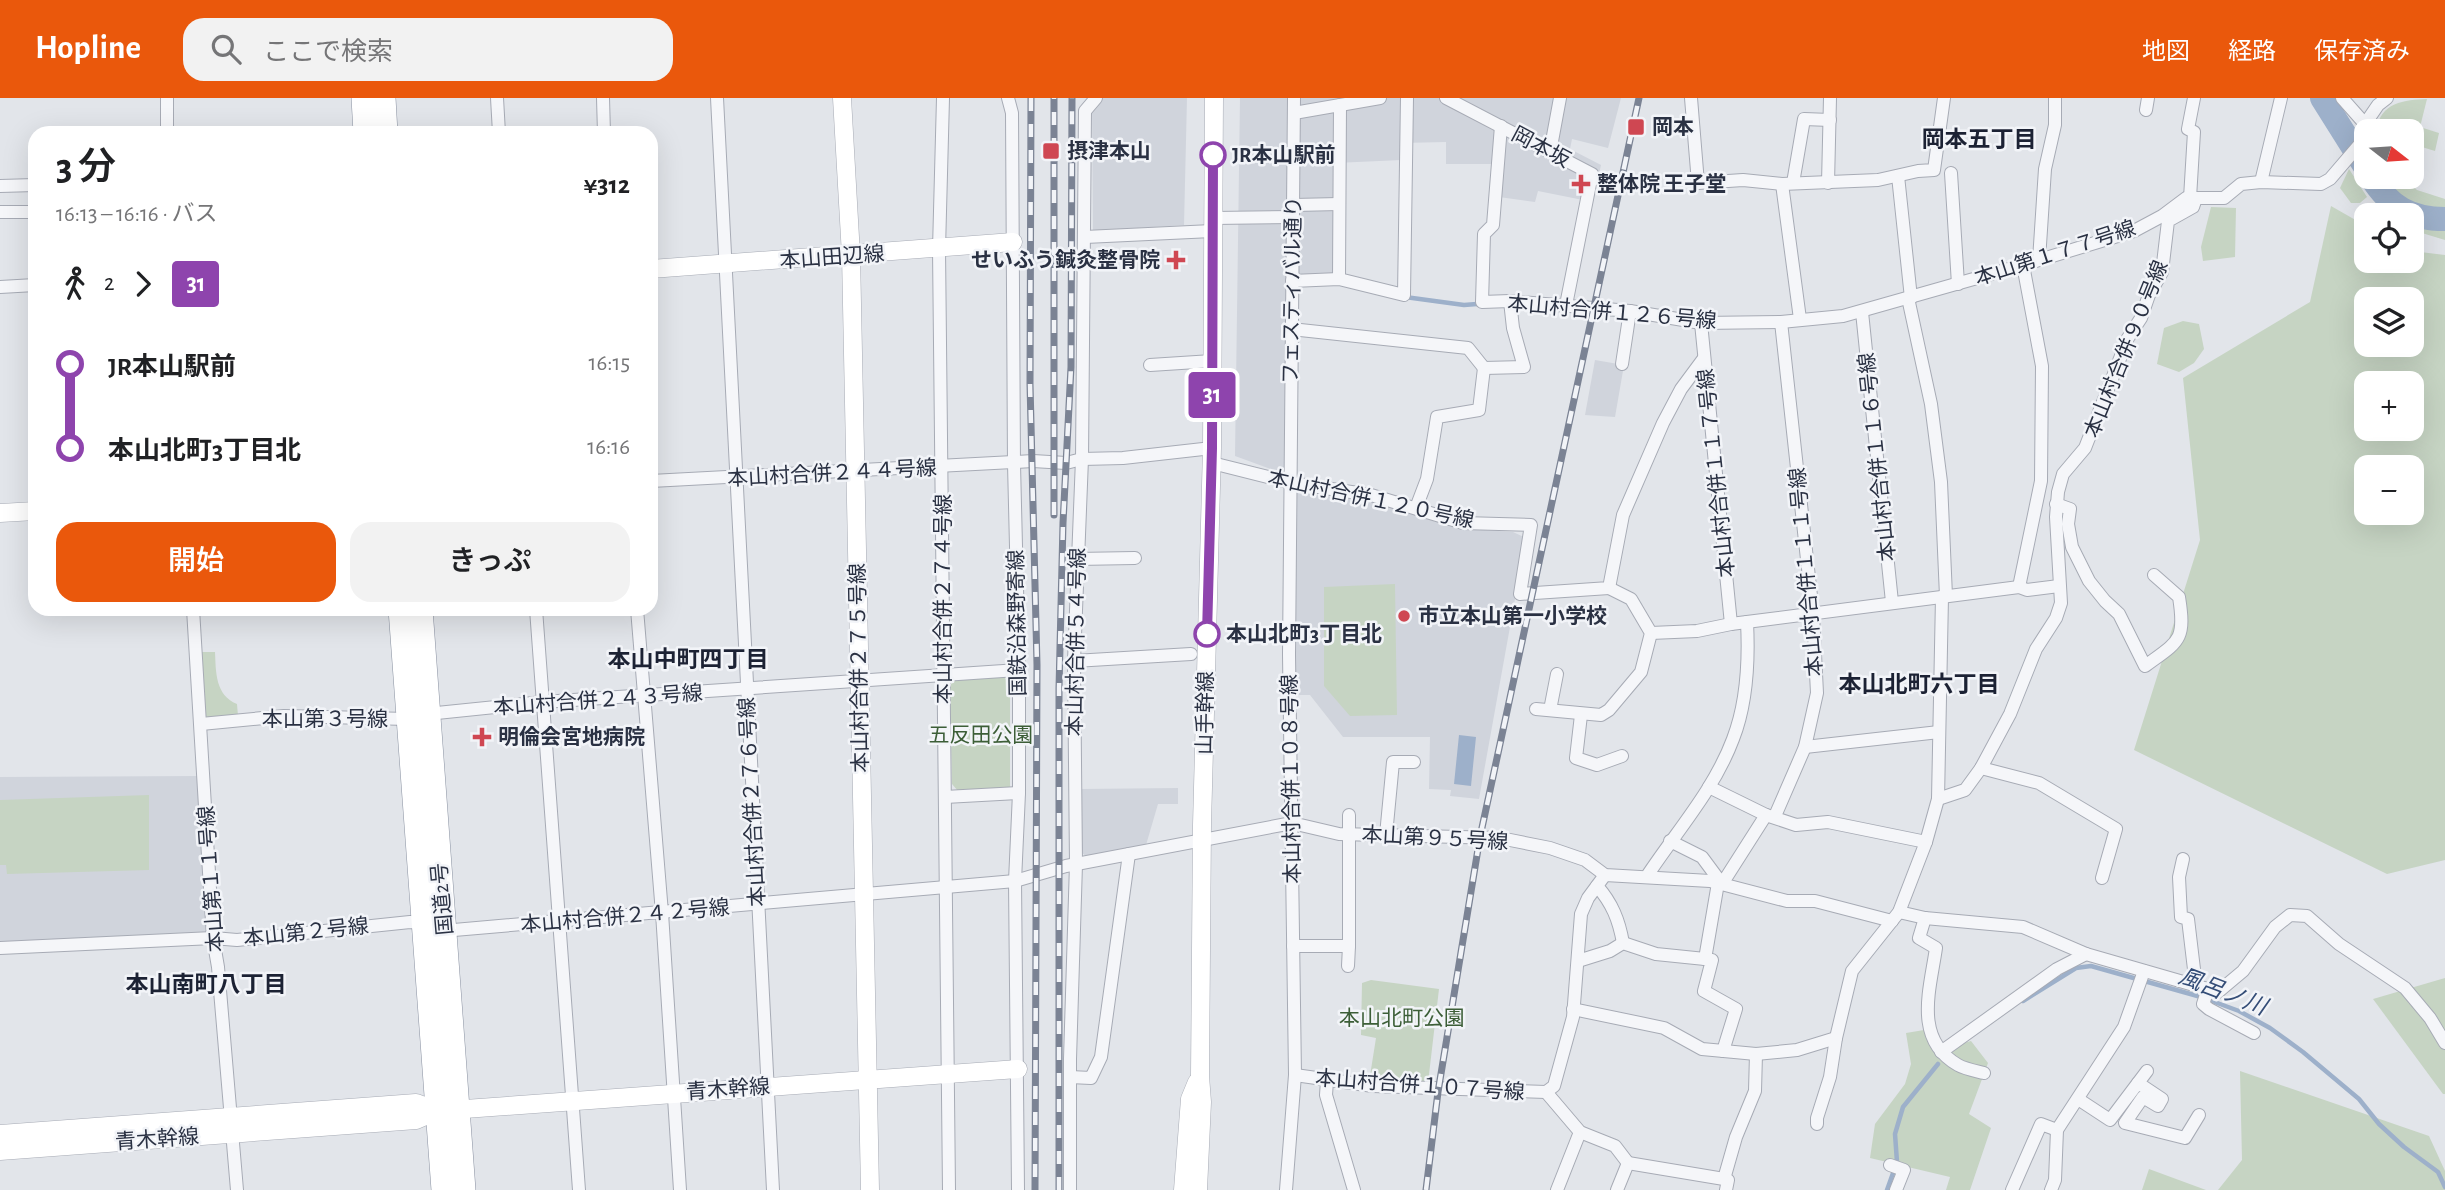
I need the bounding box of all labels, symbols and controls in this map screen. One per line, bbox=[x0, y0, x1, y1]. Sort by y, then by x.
search box bbox=[183, 18, 673, 81]
icon: search bbox=[207, 30, 245, 68]
text: Hopline bbox=[35, 32, 141, 65]
text: ここで検索 bbox=[263, 39, 393, 65]
text: 地図 bbox=[2142, 40, 2190, 64]
text: 経路 bbox=[2228, 40, 2276, 64]
text: 保存済み bbox=[2314, 40, 2410, 64]
place label: 岡本 bbox=[1652, 116, 1694, 138]
marker: 岡本 bbox=[1626, 117, 1646, 137]
north arrow bbox=[2354, 119, 2424, 189]
map controls bbox=[2354, 119, 2424, 525]
street label: 岡本坂 bbox=[1508, 122, 1574, 172]
district label: 岡本五丁目 bbox=[1922, 127, 2037, 152]
place label: 摂津本山 bbox=[1067, 140, 1151, 162]
marker: 摂津本山 bbox=[1041, 141, 1061, 161]
marker: JR本山駅前 bbox=[1200, 142, 1226, 168]
place label: JR本山駅前 bbox=[1232, 143, 1335, 166]
text: 3 分 bbox=[56, 149, 116, 187]
text: ¥312 bbox=[584, 172, 630, 198]
place label: 整体院 王子堂 bbox=[1597, 172, 1726, 195]
marker: 整体院 王子堂 bbox=[1571, 174, 1591, 194]
street label: フェスティバル通り bbox=[1279, 196, 1305, 384]
text: 16:13 – 16:16 · バス bbox=[56, 203, 217, 226]
button: locate bbox=[2354, 203, 2424, 273]
street label: 本山第１７７号線 bbox=[1972, 217, 2138, 289]
street label: 本山田辺線 bbox=[779, 242, 885, 272]
place label: せいふう鍼灸整骨院 bbox=[971, 248, 1160, 271]
marker: せいふう鍼灸整骨院 bbox=[1166, 250, 1186, 270]
street label: 本山村合併９０号線 bbox=[2080, 257, 2172, 441]
icon: walk bbox=[56, 265, 94, 303]
icon: forward bbox=[124, 265, 162, 303]
text: 2 bbox=[104, 272, 114, 295]
text: 31 bbox=[186, 272, 205, 296]
button: layers bbox=[2354, 287, 2424, 357]
street label: 本山村合併１２６号線 bbox=[1506, 292, 1718, 332]
street label: 本山村合併１１６号線 bbox=[1855, 351, 1899, 563]
text: 16:15 bbox=[588, 352, 630, 375]
text: JR本山駅前 bbox=[108, 354, 236, 380]
street label: 本山村合併１１７号線 bbox=[1694, 367, 1738, 579]
button: + bbox=[2354, 371, 2424, 441]
line badge: 31 bbox=[1180, 372, 1244, 418]
text: 31 bbox=[1203, 383, 1221, 407]
text: 16:16 bbox=[587, 436, 630, 459]
text: 本山北町3丁目北 bbox=[108, 438, 301, 464]
button: − bbox=[2354, 455, 2424, 525]
street label: 本山村合併２４４号線 bbox=[727, 457, 937, 489]
street label: 本山村合併１２０号線 bbox=[1266, 466, 1476, 532]
street label: 本山村合併１１１号線 bbox=[1786, 466, 1826, 678]
street label: 本山村合併２７４号線 bbox=[932, 494, 954, 704]
button: 開始 bbox=[56, 522, 336, 602]
button: きっぷ bbox=[350, 522, 630, 602]
street label: 本山村合併５４号線 bbox=[1063, 547, 1089, 737]
street label: 国鉄沿森野寄線 bbox=[1005, 549, 1029, 697]
street label: 本山村合併２７５号線 bbox=[846, 563, 872, 773]
place label: 市立本山第一小学校 bbox=[1418, 605, 1607, 627]
marker: 市立本山第一小学校 bbox=[1396, 608, 1412, 624]
marker: 本山北町3丁目北 bbox=[1194, 621, 1220, 647]
place label: 本山北町3丁目北 bbox=[1226, 623, 1382, 645]
district label: 本山中町四丁目 bbox=[608, 647, 769, 672]
street label: 山手幹線 bbox=[1193, 671, 1217, 755]
district label: 本山北町六丁目 bbox=[1839, 672, 2000, 697]
street label: 本山村合併１０８号線 bbox=[1278, 674, 1304, 884]
street label: 本山村合併２４３号線 bbox=[492, 682, 704, 718]
street label: 本山村合併２７６号線 bbox=[736, 697, 768, 907]
street label: 本山第３号線 bbox=[262, 708, 388, 730]
place label: 明倫会宮地病院 bbox=[498, 725, 645, 748]
park label: 五反田公園 bbox=[929, 725, 1034, 746]
marker: 明倫会宮地病院 bbox=[472, 727, 492, 747]
street label: 本山第１１号線 bbox=[195, 805, 227, 953]
street label: 本山第９５号線 bbox=[1361, 823, 1509, 853]
street label: 国道2号 bbox=[428, 862, 456, 936]
street label: 本山村合併２４２号線 bbox=[519, 896, 731, 936]
street label: 本山第２号線 bbox=[242, 914, 370, 950]
water label: 風呂ノ川 bbox=[2175, 964, 2273, 1021]
district label: 本山南町八丁目 bbox=[126, 972, 287, 997]
park label: 本山北町公園 bbox=[1339, 1007, 1465, 1029]
street label: 本山村合併１０７号線 bbox=[1314, 1067, 1526, 1103]
street label: 青木幹線 bbox=[685, 1075, 771, 1103]
street label: 青木幹線 bbox=[114, 1125, 200, 1153]

